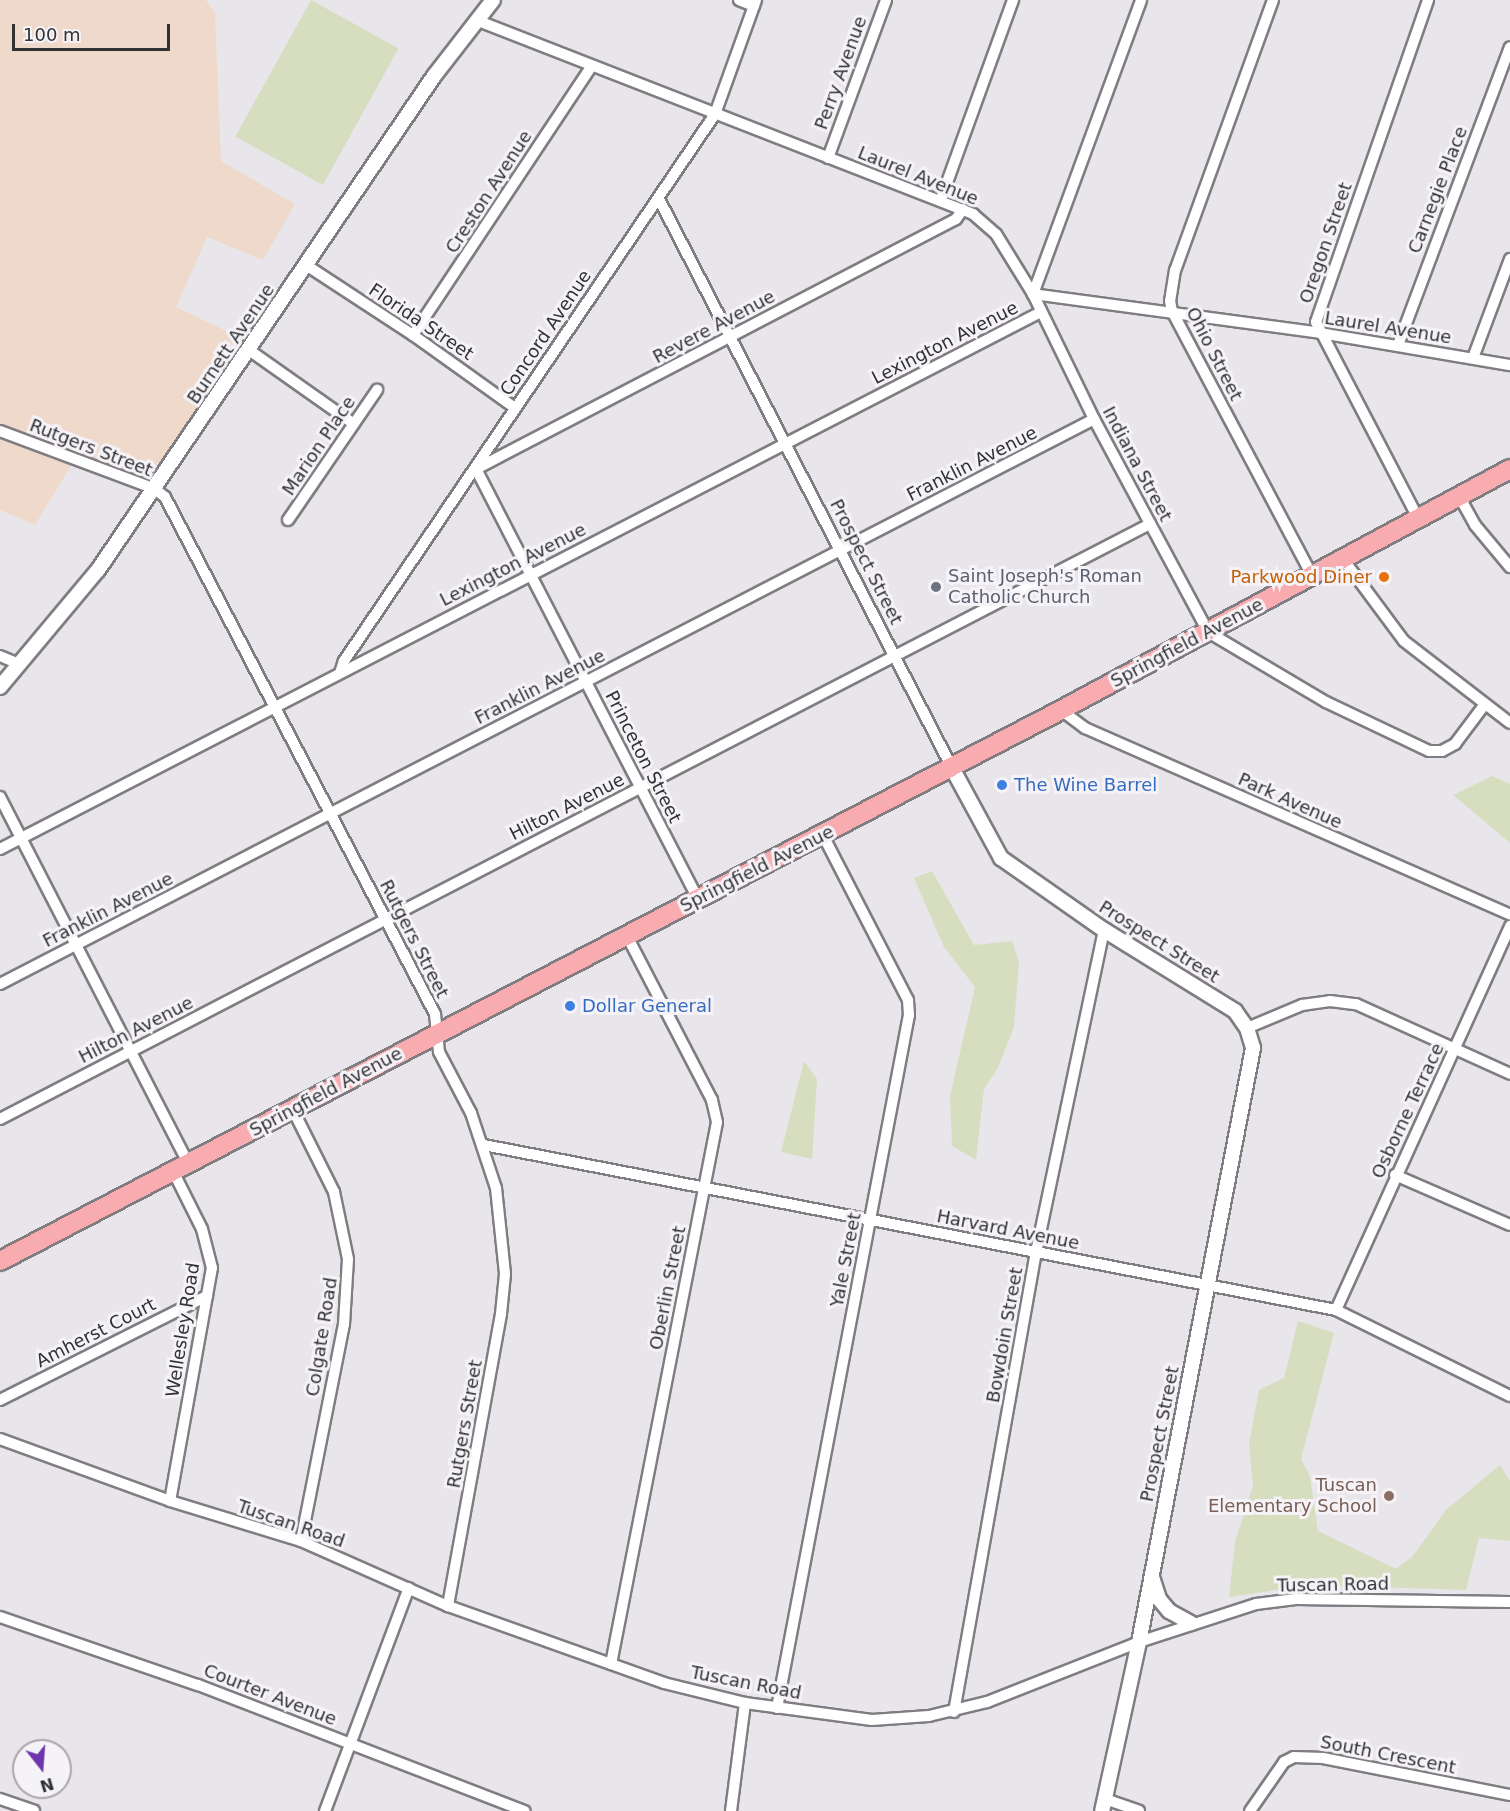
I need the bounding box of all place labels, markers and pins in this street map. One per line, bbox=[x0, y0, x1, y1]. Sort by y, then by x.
place label: Saint Joseph's Roman Catholic Church bbox=[948, 566, 1142, 608]
place label: Parkwood Diner bbox=[1230, 566, 1372, 588]
marker: Parkwood Diner bbox=[1377, 570, 1391, 584]
marker: Saint Joseph's Roman Catholic Church bbox=[929, 580, 943, 594]
place label: The Wine Barrel bbox=[1014, 774, 1157, 796]
marker: The Wine Barrel bbox=[995, 778, 1009, 792]
place label: Dollar General bbox=[582, 995, 712, 1017]
marker: Dollar General bbox=[563, 999, 577, 1013]
place label: Tuscan Elementary School bbox=[1208, 1475, 1377, 1518]
marker: Tuscan Elementary School bbox=[1382, 1489, 1396, 1503]

